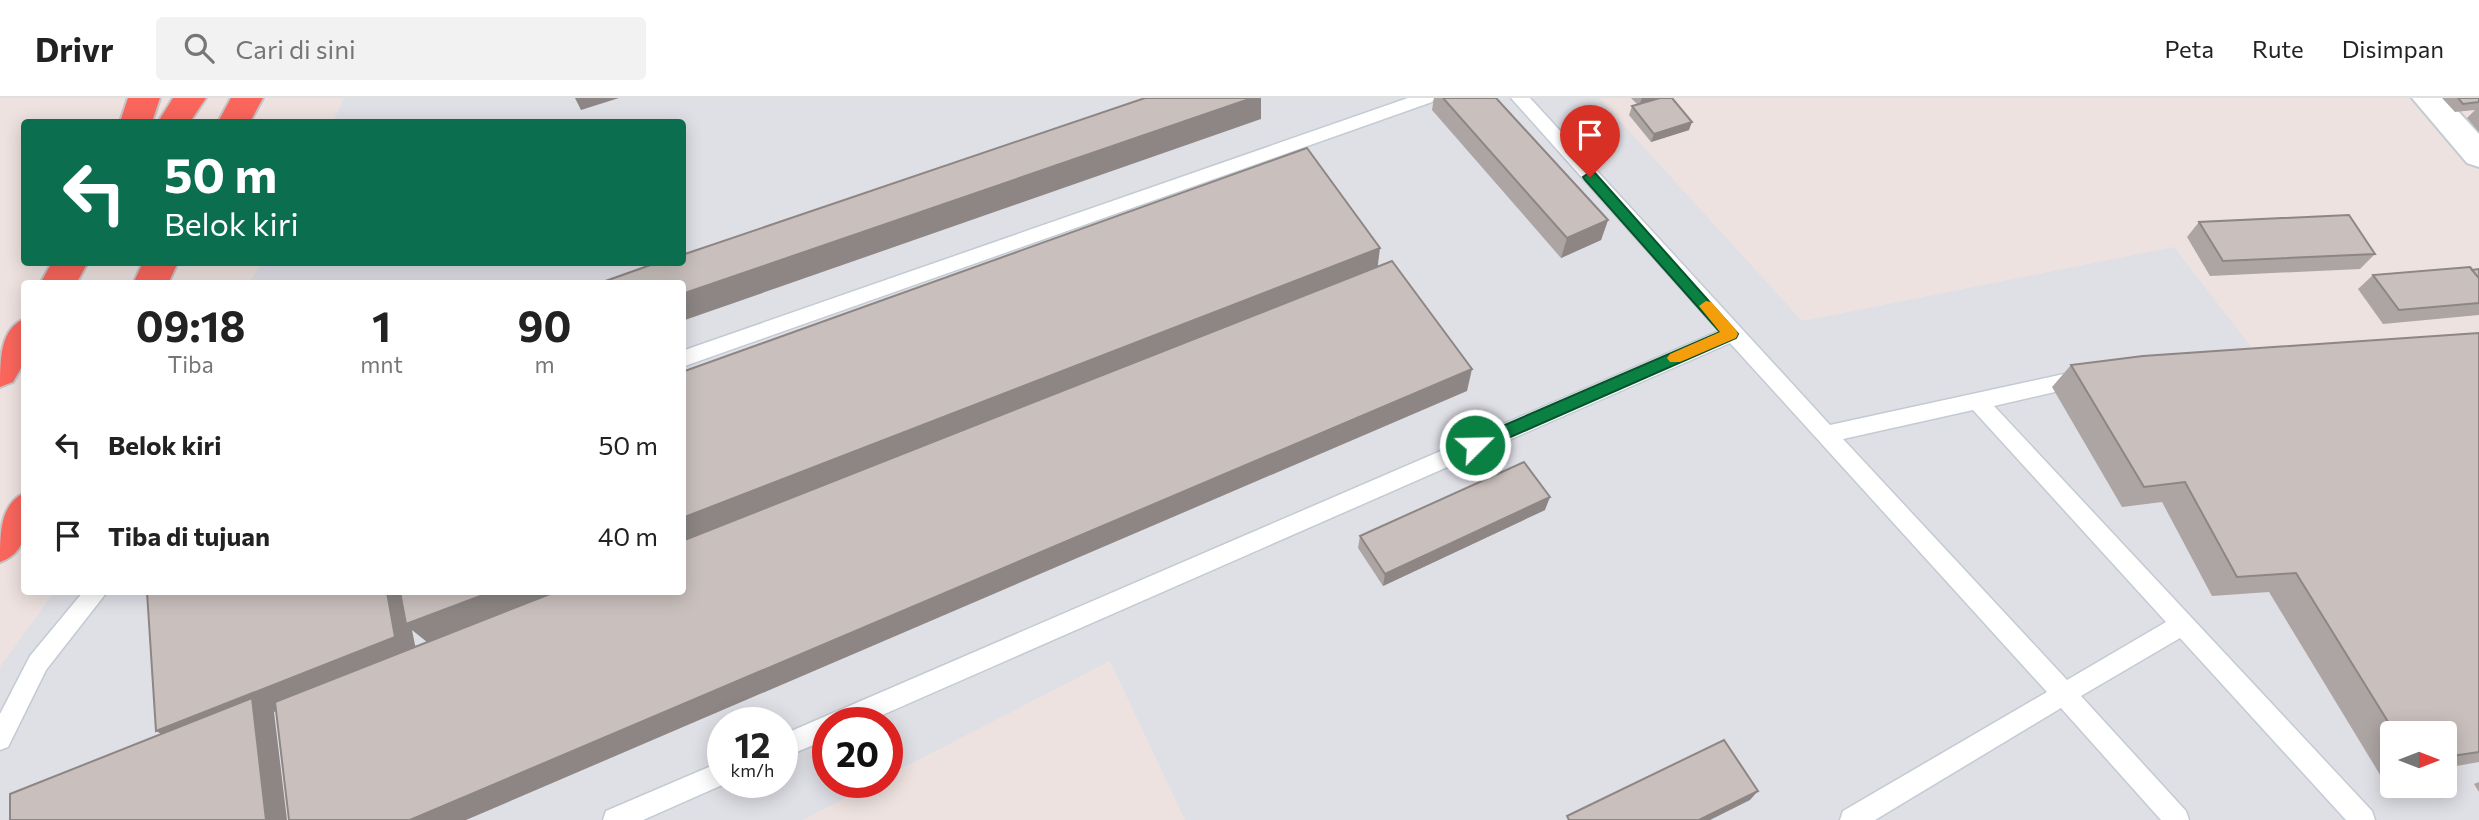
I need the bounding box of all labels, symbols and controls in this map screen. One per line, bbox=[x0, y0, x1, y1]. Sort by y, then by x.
search box bbox=[156, 17, 646, 80]
text: Drivr bbox=[35, 28, 114, 69]
icon: search bbox=[180, 29, 218, 67]
text: Cari di sini bbox=[236, 33, 356, 64]
text: Peta bbox=[2164, 34, 2214, 63]
text: Rute bbox=[2252, 34, 2304, 63]
text: Disimpan bbox=[2342, 34, 2444, 63]
pin bbox=[1560, 105, 1620, 177]
icon: arrive bbox=[1571, 116, 1609, 154]
text: 50 m bbox=[164, 143, 277, 203]
icon: left bbox=[49, 147, 140, 238]
text: Belok kiri bbox=[164, 203, 299, 243]
text: 09:18 bbox=[136, 299, 246, 351]
text: 1 bbox=[372, 299, 391, 351]
text: 90 bbox=[518, 299, 571, 351]
text: Tiba bbox=[167, 350, 214, 378]
text: mnt bbox=[360, 350, 403, 378]
text: m bbox=[534, 350, 554, 378]
position arrow bbox=[1438, 408, 1512, 482]
icon: left bbox=[49, 426, 87, 464]
text: Belok kiri bbox=[108, 429, 222, 460]
text: 50 m bbox=[598, 429, 658, 460]
icon: arrive bbox=[49, 517, 87, 555]
text: Tiba di tujuan bbox=[108, 520, 270, 551]
text: 40 m bbox=[598, 520, 658, 551]
speed limit sign: 20 bbox=[812, 707, 903, 798]
north arrow bbox=[2380, 721, 2457, 798]
map controls bbox=[2380, 721, 2457, 798]
text: 12 bbox=[735, 722, 770, 765]
text: km/h bbox=[731, 759, 774, 781]

